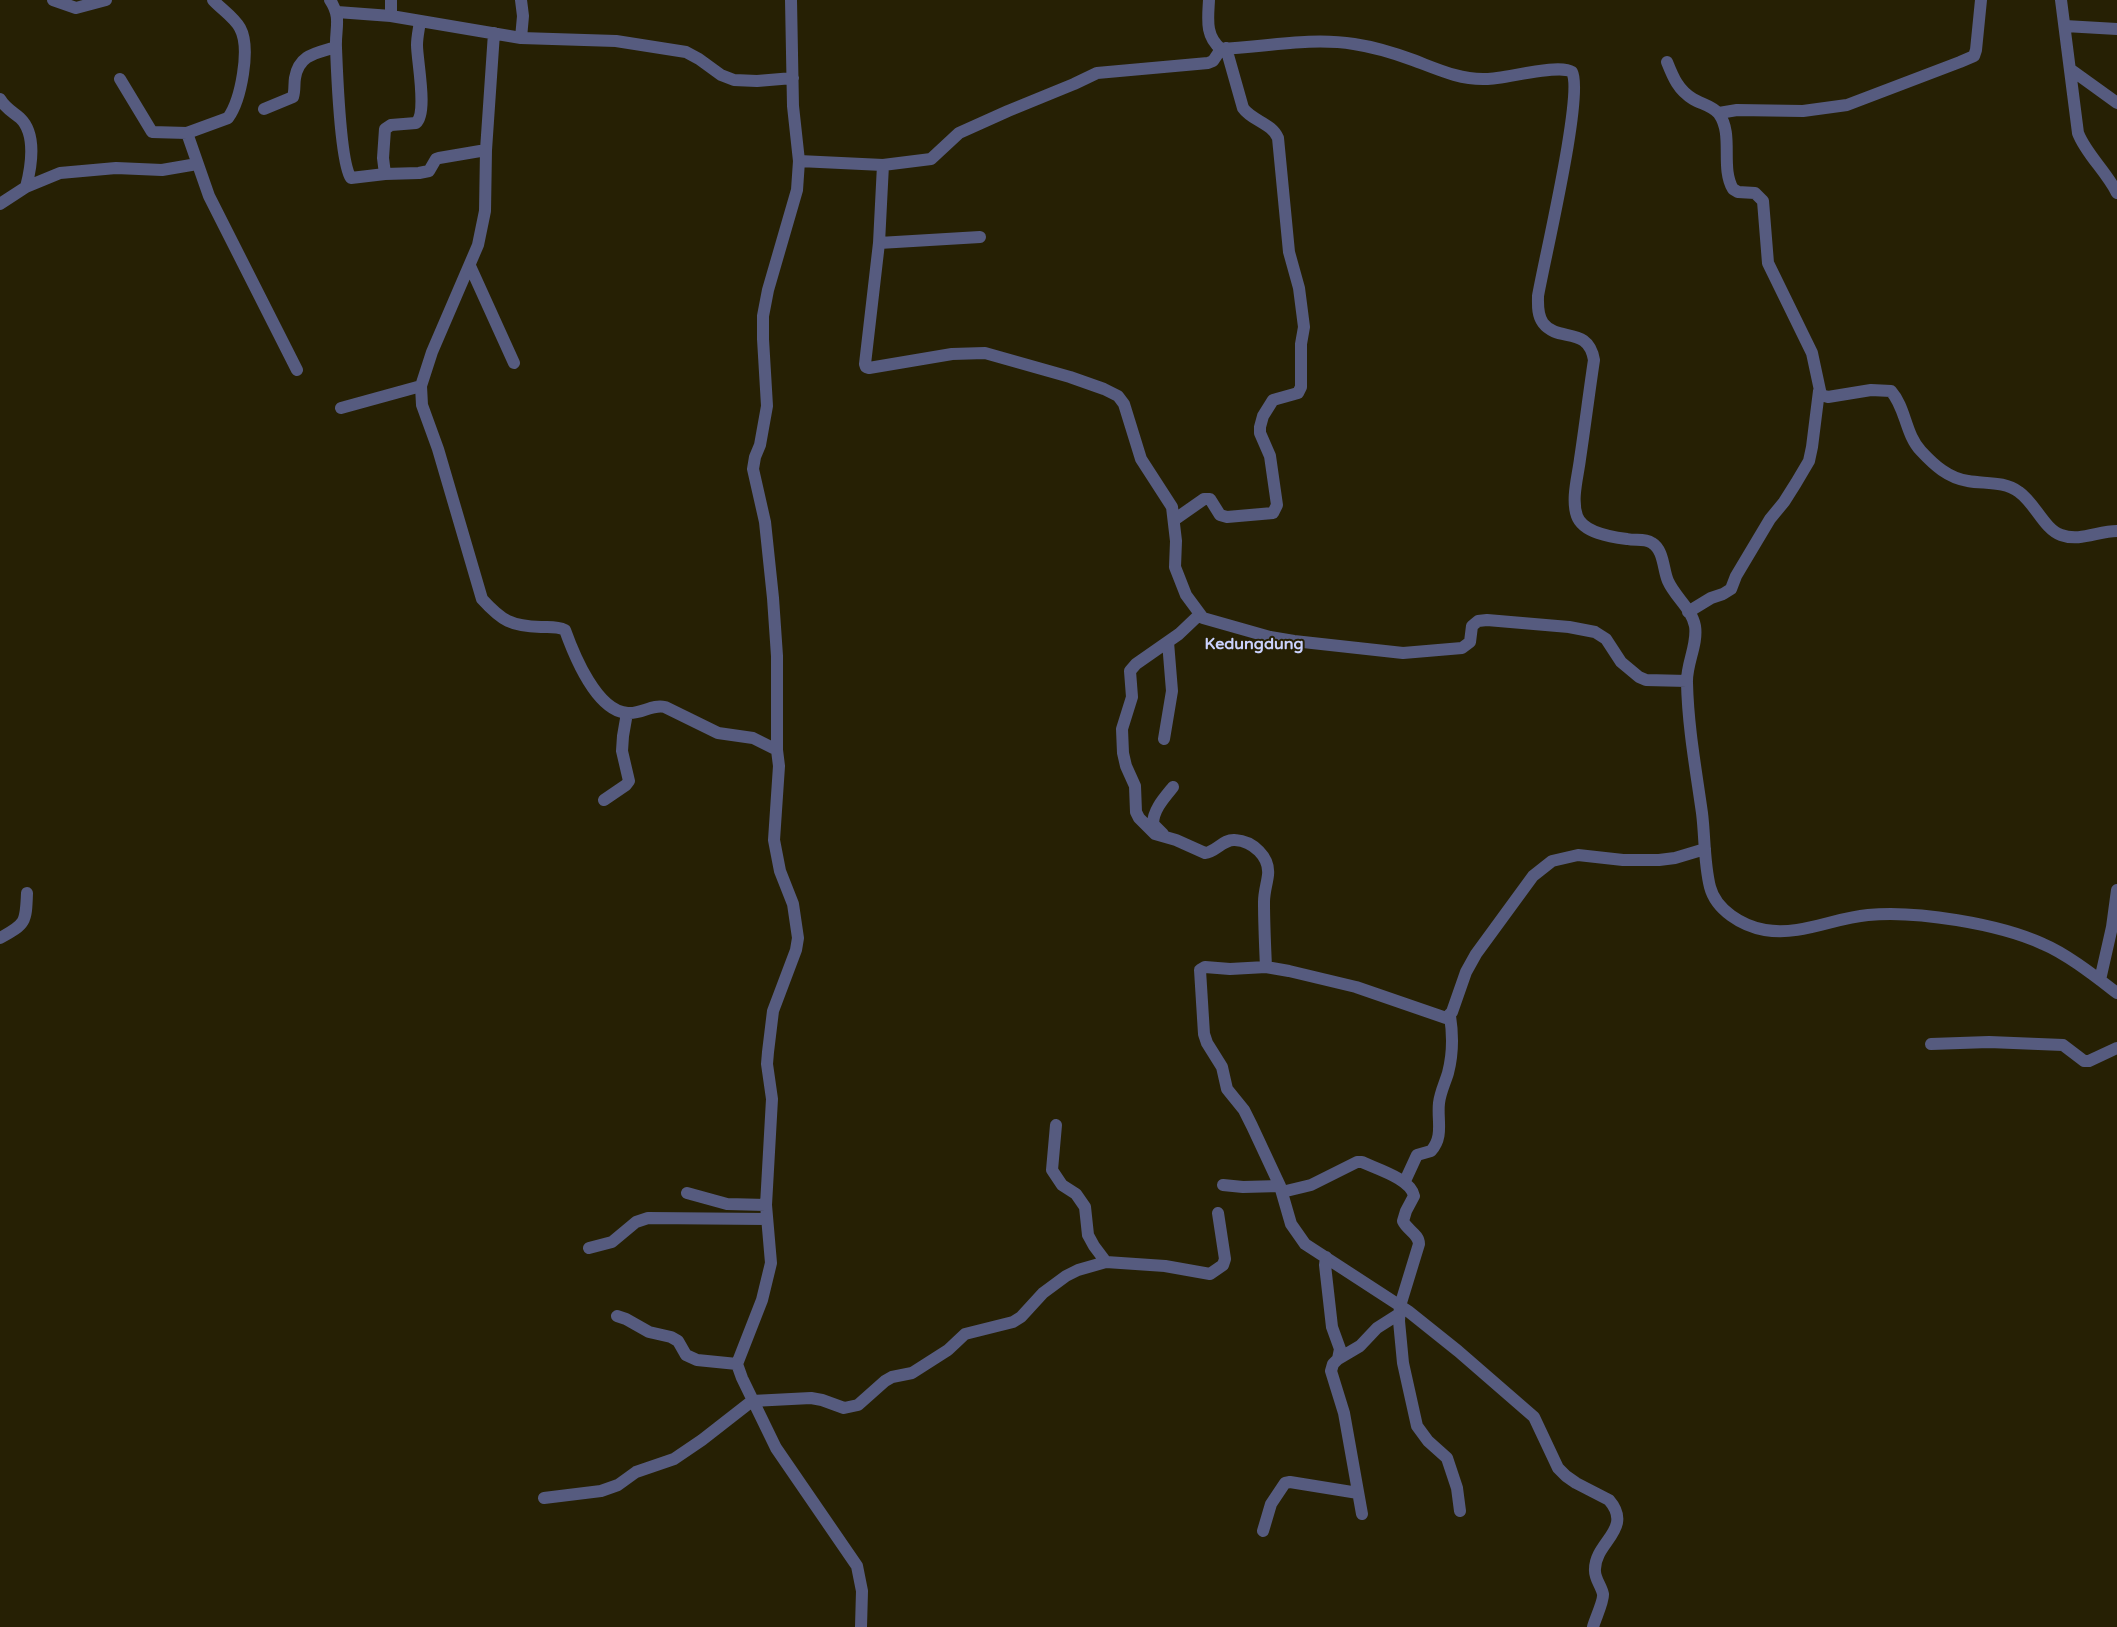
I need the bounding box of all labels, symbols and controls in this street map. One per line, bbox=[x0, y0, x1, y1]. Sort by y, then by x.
district label: Kedungdung bbox=[1204, 635, 1304, 655]

